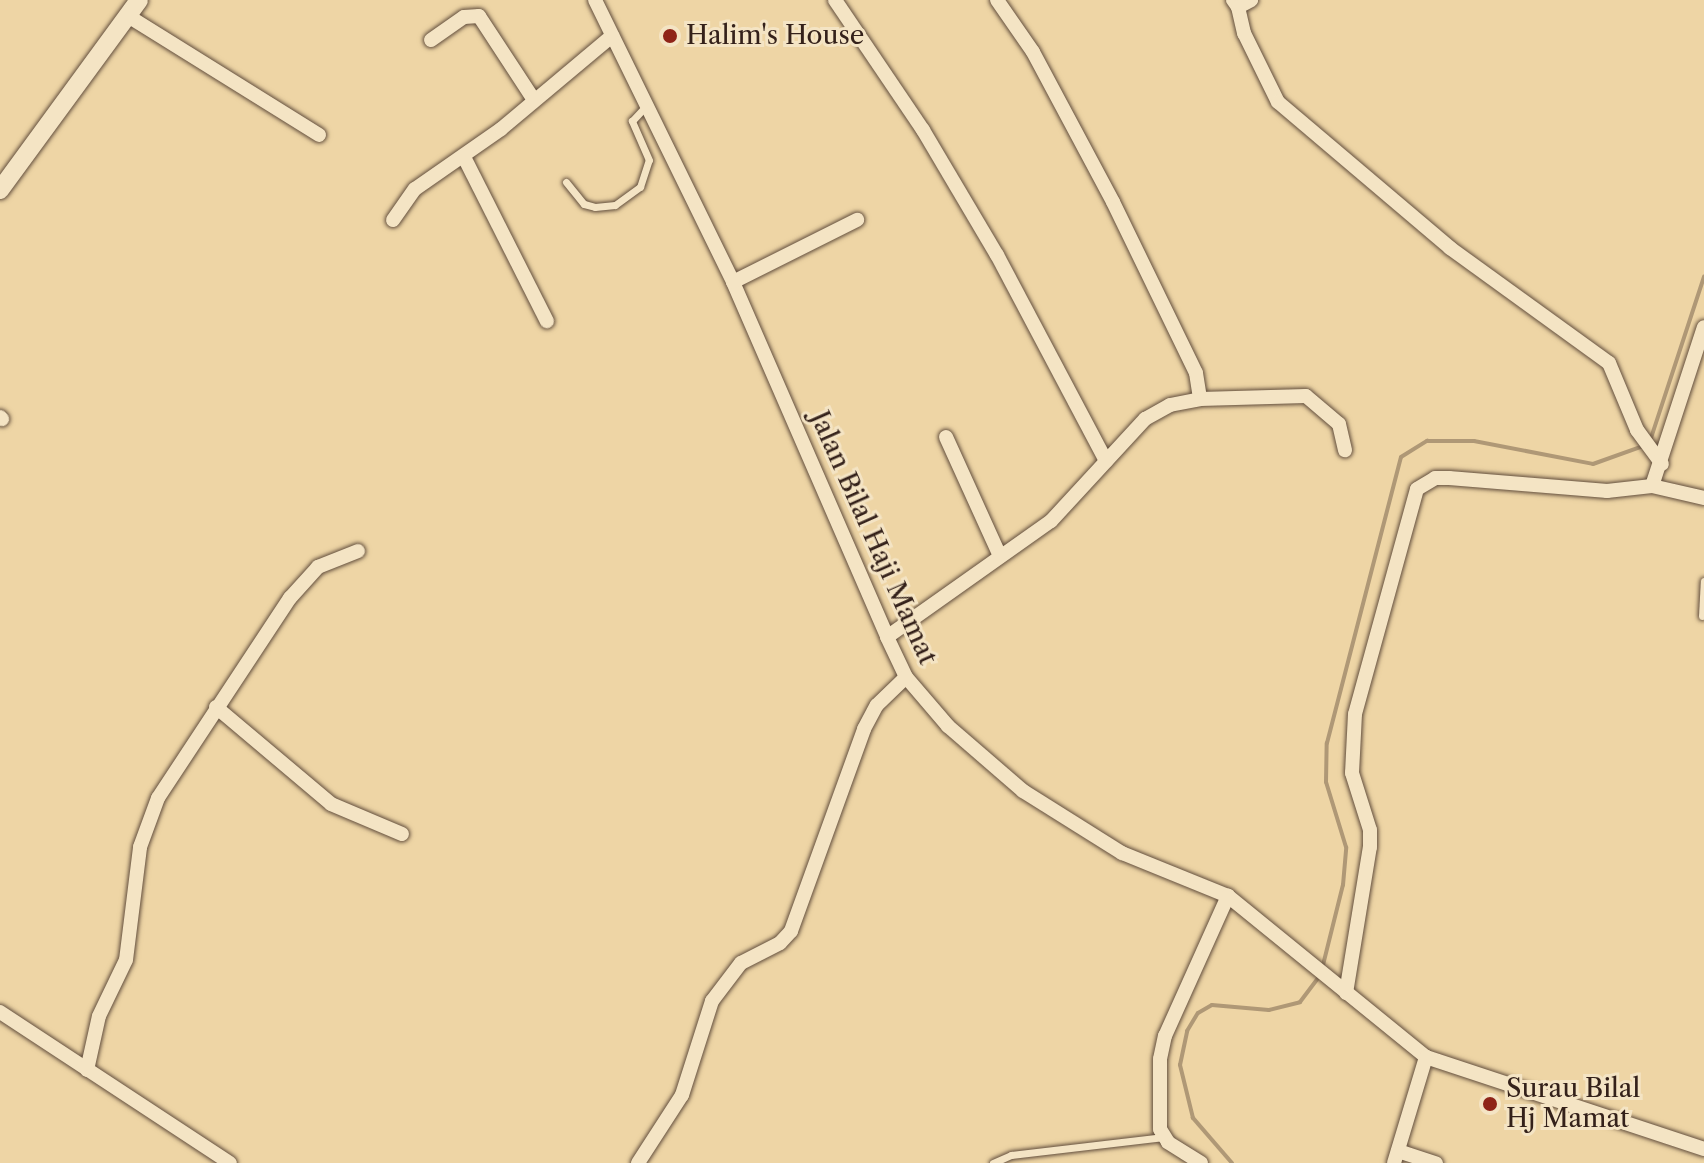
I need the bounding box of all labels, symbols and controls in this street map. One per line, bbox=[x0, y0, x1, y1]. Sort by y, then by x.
place label: Halim's House bbox=[686, 20, 864, 52]
marker: Halim's House bbox=[661, 27, 679, 45]
street label: Jalan Bilal Haji Mamat bbox=[803, 406, 943, 670]
place label: Surau Bilal Hj Mamat bbox=[1506, 1073, 1640, 1134]
marker: Surau Bilal Hj Mamat bbox=[1481, 1095, 1499, 1113]

